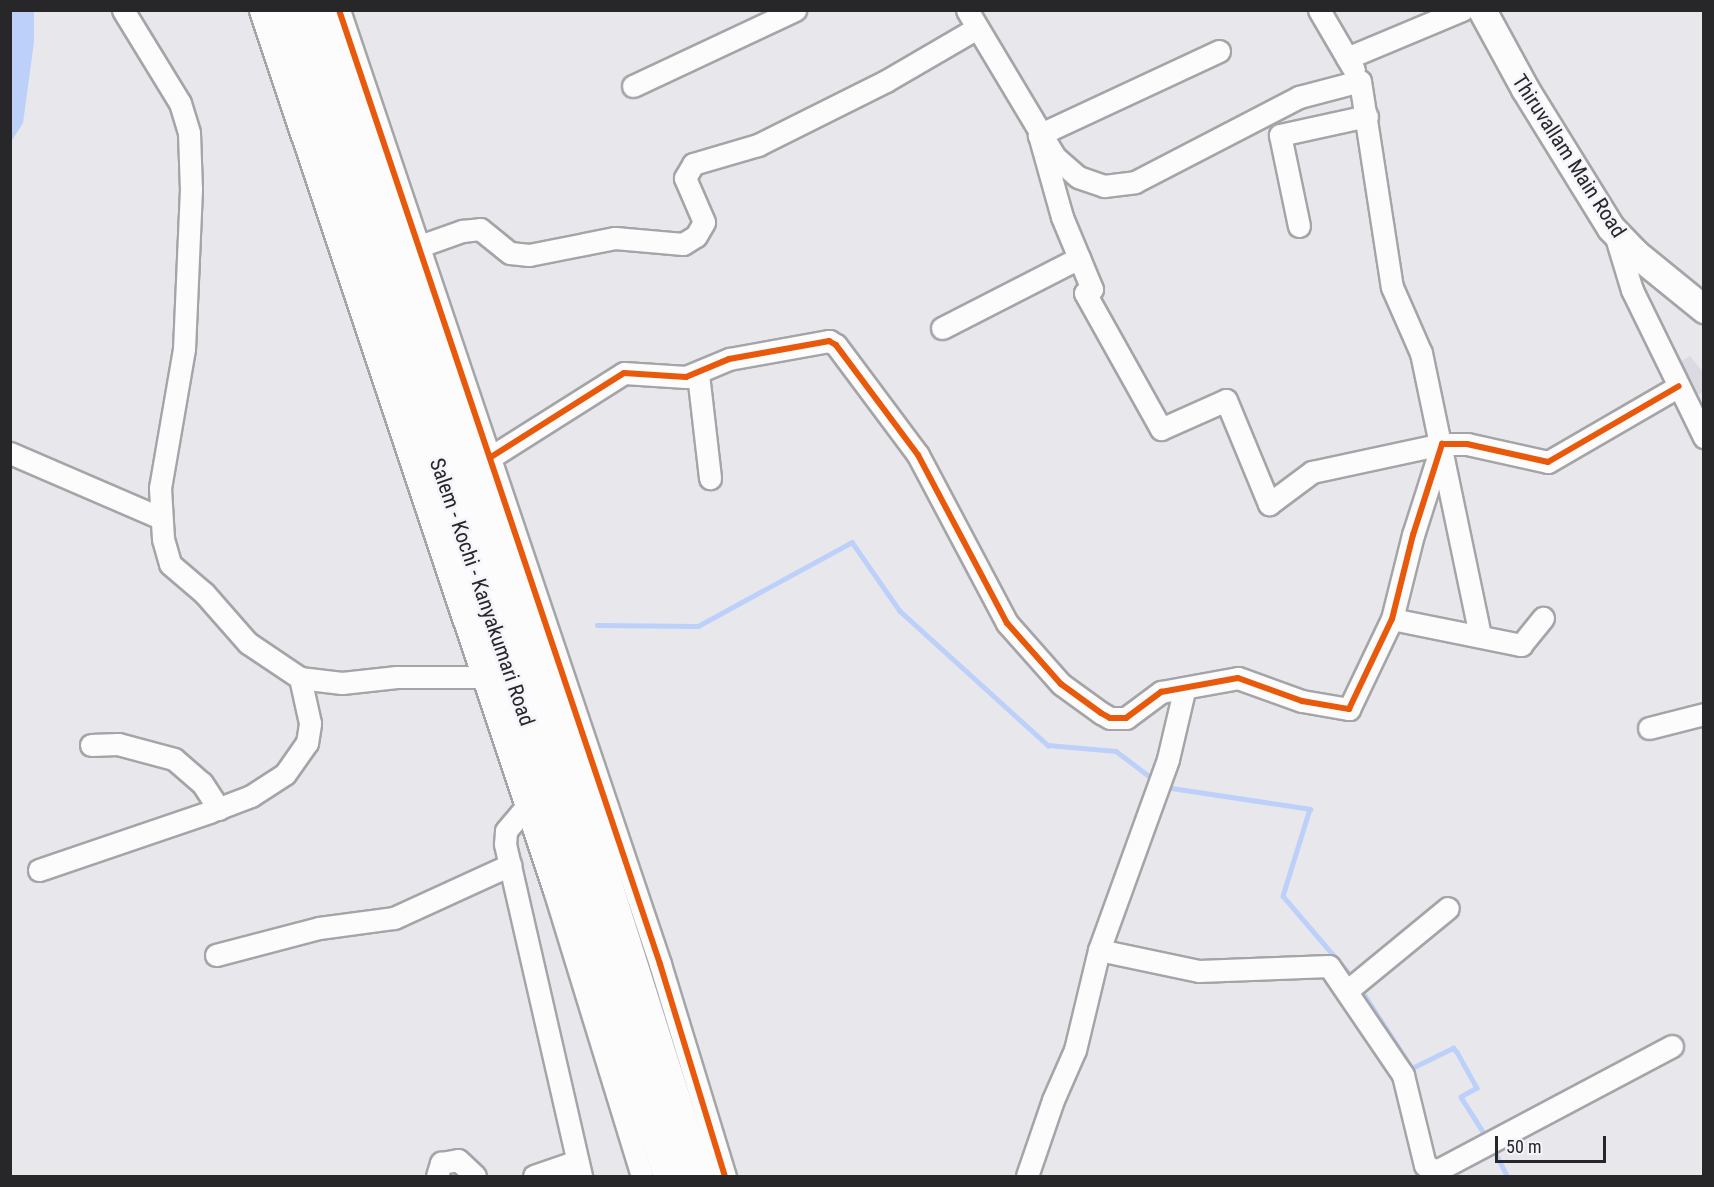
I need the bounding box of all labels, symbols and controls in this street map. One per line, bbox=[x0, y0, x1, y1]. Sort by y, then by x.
street label: Thiruvallam Main Road bbox=[1507, 70, 1631, 242]
street label: Salem - Kochi - Kanyakumari Road bbox=[424, 455, 540, 729]
scale bar bbox=[1498, 1124, 1609, 1162]
text: 50 m bbox=[1506, 1136, 1541, 1157]

